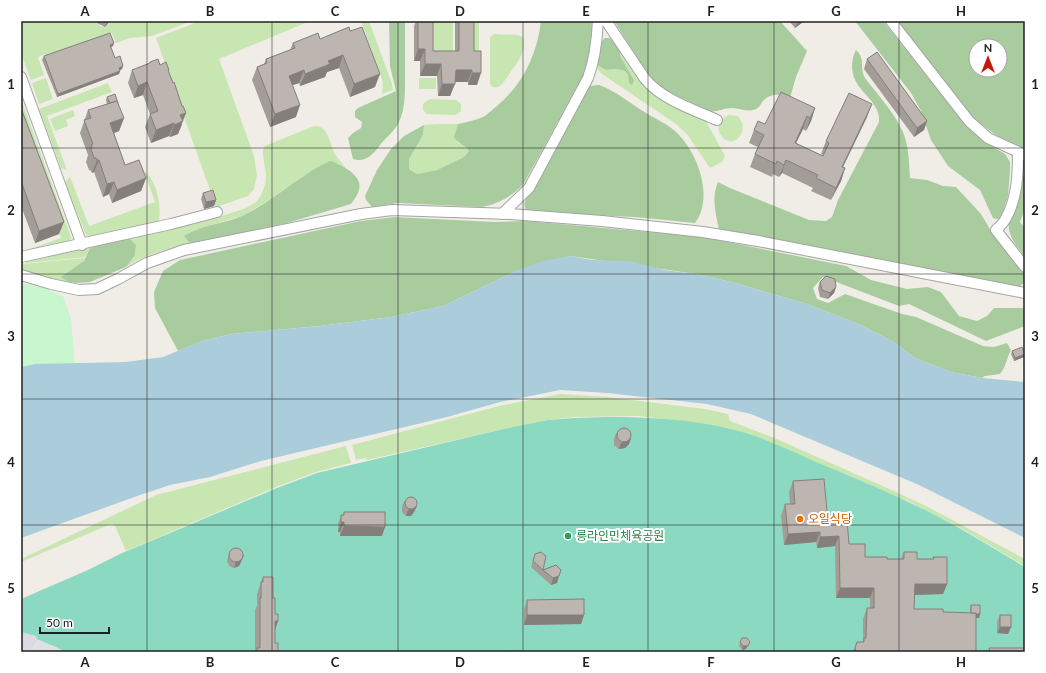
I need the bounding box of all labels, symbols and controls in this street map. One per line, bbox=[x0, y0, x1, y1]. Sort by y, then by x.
text: A bbox=[79, 3, 90, 19]
text: B bbox=[206, 3, 215, 19]
text: C bbox=[331, 3, 340, 19]
text: D bbox=[455, 3, 465, 19]
text: E bbox=[582, 3, 590, 19]
text: F bbox=[707, 3, 715, 19]
text: G bbox=[831, 3, 841, 19]
text: H bbox=[956, 3, 966, 19]
north arrow bbox=[968, 38, 1008, 78]
text: N bbox=[984, 41, 992, 54]
text: 1 bbox=[7, 76, 15, 92]
text: 1 bbox=[1031, 76, 1039, 92]
text: 2 bbox=[7, 202, 15, 218]
text: 2 bbox=[1031, 202, 1039, 218]
text: 3 bbox=[7, 328, 15, 344]
text: 3 bbox=[1031, 328, 1039, 344]
text: 4 bbox=[7, 454, 15, 470]
text: 4 bbox=[1031, 454, 1039, 470]
place label: 오일식당 bbox=[808, 511, 852, 526]
marker: 오일식당 bbox=[795, 514, 805, 524]
place label: 릉라인민체육공원 bbox=[576, 528, 664, 543]
marker: 릉라인민체육공원 bbox=[563, 531, 573, 541]
text: 5 bbox=[7, 580, 15, 596]
text: 5 bbox=[1031, 580, 1039, 596]
scale bar bbox=[40, 609, 109, 635]
text: 50 m bbox=[46, 615, 73, 630]
text: A bbox=[79, 654, 90, 670]
text: B bbox=[206, 654, 215, 670]
text: C bbox=[331, 654, 340, 670]
text: D bbox=[455, 654, 465, 670]
text: E bbox=[582, 654, 590, 670]
text: F bbox=[707, 654, 715, 670]
text: G bbox=[831, 654, 841, 670]
text: H bbox=[956, 654, 966, 670]

